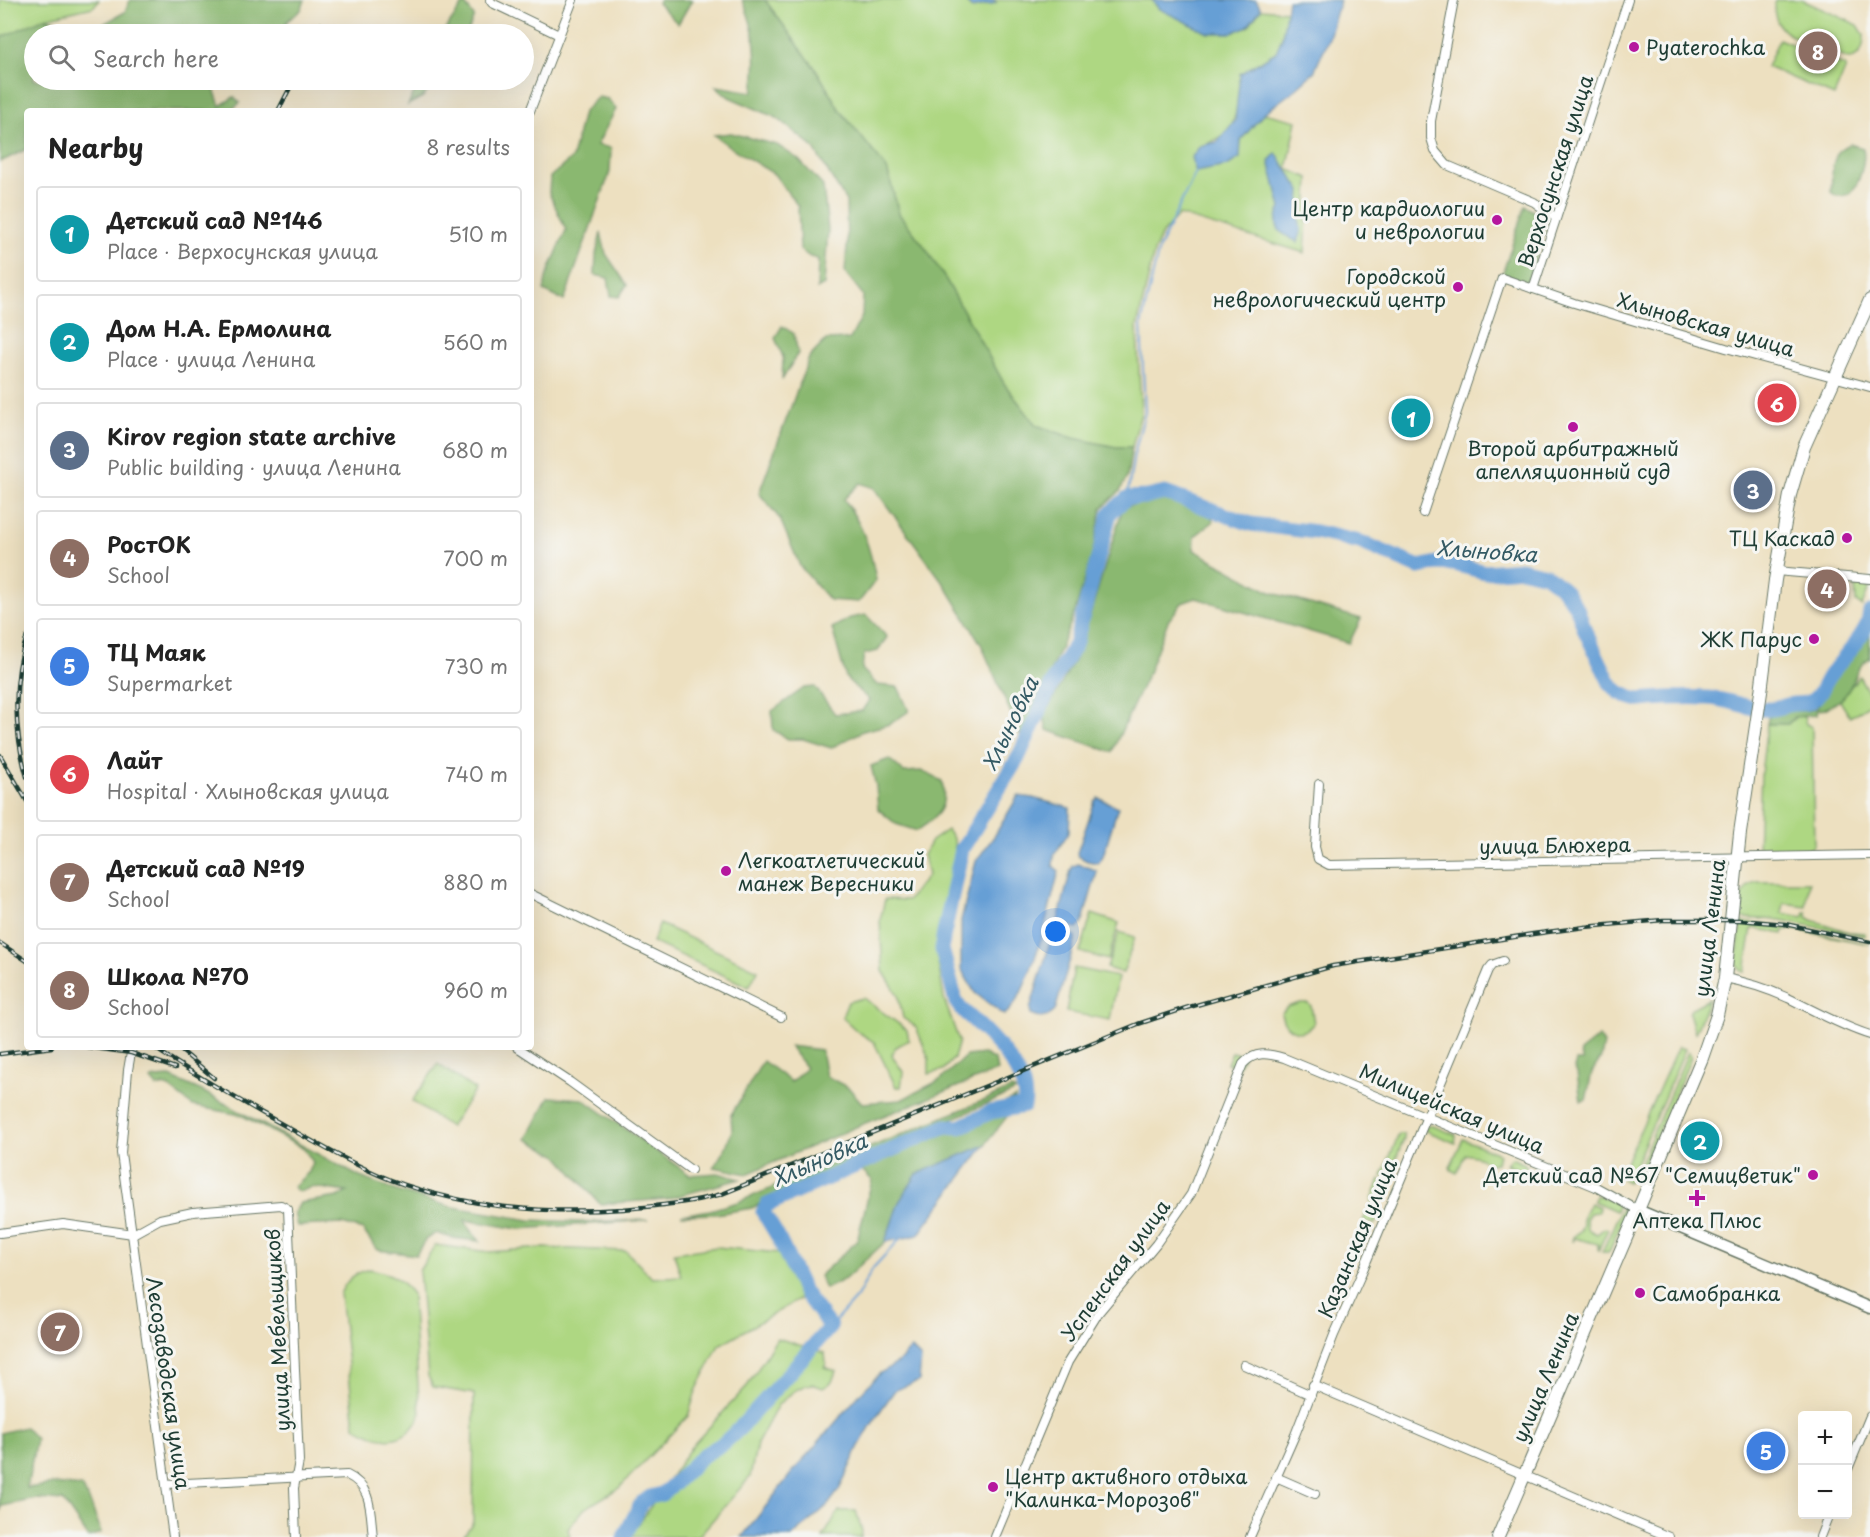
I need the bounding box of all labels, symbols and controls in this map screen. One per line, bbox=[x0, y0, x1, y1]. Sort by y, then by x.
search box bbox=[24, 24, 534, 90]
pin: 8 bbox=[1798, 28, 1838, 74]
place label: Pyaterochka bbox=[1646, 32, 1766, 62]
marker: Pyaterochka bbox=[1627, 40, 1641, 54]
icon: search bbox=[45, 41, 78, 74]
text: Search here bbox=[93, 41, 219, 74]
street label: Верхосунская улица bbox=[1510, 70, 1600, 271]
text: Nearby bbox=[48, 128, 143, 167]
text: 8 results bbox=[426, 132, 510, 162]
place label: Центр кардиологии и неврологии bbox=[1292, 193, 1485, 246]
text: Детский сад №146 bbox=[107, 203, 323, 236]
marker: Центр кардиологии и неврологии bbox=[1490, 213, 1504, 227]
text: 1 bbox=[65, 219, 74, 249]
text: 510 m bbox=[448, 219, 508, 249]
text: Place · Верхосунская улица bbox=[107, 236, 378, 266]
place label: Городской неврологический центр bbox=[1213, 261, 1446, 314]
marker: Городской неврологический центр bbox=[1451, 280, 1465, 294]
street label: Хлыновская улица bbox=[1614, 284, 1799, 364]
text: Дом Н.А. Ермолина bbox=[107, 311, 332, 344]
text: 2 bbox=[62, 327, 77, 357]
text: 560 m bbox=[443, 327, 508, 357]
text: Place · улица Ленина bbox=[107, 344, 315, 374]
pin: 6 bbox=[1758, 380, 1796, 426]
pin: 1 bbox=[1392, 396, 1430, 440]
text: Kirov region state archive bbox=[107, 419, 396, 452]
marker: Второй арбитражный апелляционный суд bbox=[1566, 420, 1580, 434]
place label: Второй арбитражный апелляционный суд bbox=[1467, 433, 1679, 486]
text: 3 bbox=[63, 435, 76, 465]
text: 680 m bbox=[442, 435, 508, 465]
text: Public building · улица Ленина bbox=[107, 452, 401, 482]
pin: 3 bbox=[1734, 468, 1772, 512]
place label: ТЦ Каскад bbox=[1729, 523, 1835, 553]
text: РостОК bbox=[107, 527, 191, 560]
water label: Хлыновка bbox=[1436, 531, 1539, 570]
marker: ТЦ Каскад bbox=[1840, 531, 1854, 545]
text: 4 bbox=[63, 543, 76, 573]
text: 700 m bbox=[443, 543, 508, 573]
text: School bbox=[107, 560, 170, 590]
pin: 4 bbox=[1808, 566, 1846, 612]
place label: ЖК Парус bbox=[1700, 624, 1802, 654]
marker: ЖК Парус bbox=[1807, 632, 1821, 646]
text: ТЦ Маяк bbox=[107, 635, 205, 668]
text: 5 bbox=[63, 651, 76, 681]
text: 730 m bbox=[445, 651, 508, 681]
text: Supermarket bbox=[107, 668, 233, 698]
water label: Хлыновка bbox=[973, 670, 1046, 775]
text: Лайт bbox=[107, 743, 162, 776]
text: 6 bbox=[62, 759, 77, 789]
text: 740 m bbox=[445, 759, 508, 789]
text: Hospital · Хлыновская улица bbox=[107, 776, 389, 806]
street label: улица Блюхера bbox=[1479, 829, 1632, 861]
place label: Легкоатлетический манеж Вересники bbox=[738, 845, 925, 898]
text: Детский сад №19 bbox=[107, 851, 305, 884]
street label: улица Ленина bbox=[1686, 857, 1732, 999]
marker: Легкоатлетический манеж Вересники bbox=[719, 864, 733, 878]
text: 7 bbox=[64, 867, 75, 897]
text: 880 m bbox=[443, 867, 508, 897]
text: School bbox=[107, 884, 170, 914]
your location bbox=[1041, 917, 1070, 946]
text: Школа №70 bbox=[107, 959, 249, 992]
text: 8 bbox=[63, 975, 76, 1005]
text: 960 m bbox=[444, 975, 508, 1005]
text: School bbox=[107, 992, 170, 1022]
street label: Милицейская улица bbox=[1355, 1055, 1550, 1161]
pin: 2 bbox=[1680, 1118, 1720, 1164]
water label: Хлыновка bbox=[766, 1124, 872, 1194]
street label: Казанская улица bbox=[1310, 1153, 1404, 1322]
place label: Детский сад №67 "Семицветик" bbox=[1483, 1160, 1801, 1190]
marker: Детский сад №67 "Семицветик" bbox=[1806, 1168, 1820, 1182]
marker: Аптека Плюс bbox=[1690, 1191, 1704, 1205]
street label: Успенская улица bbox=[1053, 1192, 1177, 1347]
place label: Аптека Плюс bbox=[1632, 1205, 1762, 1235]
street label: улица Мебельщиков bbox=[257, 1228, 297, 1432]
street label: Лесозаводская улица bbox=[139, 1275, 199, 1492]
place label: Самобранка bbox=[1652, 1278, 1781, 1308]
marker: Самобранка bbox=[1633, 1286, 1647, 1300]
street label: улица Ленина bbox=[1504, 1307, 1586, 1447]
pin: 7 bbox=[40, 1310, 80, 1354]
map controls bbox=[1798, 1411, 1852, 1519]
button: + bbox=[1798, 1411, 1852, 1465]
pin: 5 bbox=[1746, 1428, 1786, 1474]
place label: Центр активного отдыха "Калинка-Морозов" bbox=[1005, 1461, 1248, 1514]
button: − bbox=[1798, 1465, 1852, 1519]
marker: Центр активного отдыха "Калинка-Морозов" bbox=[986, 1480, 1000, 1494]

